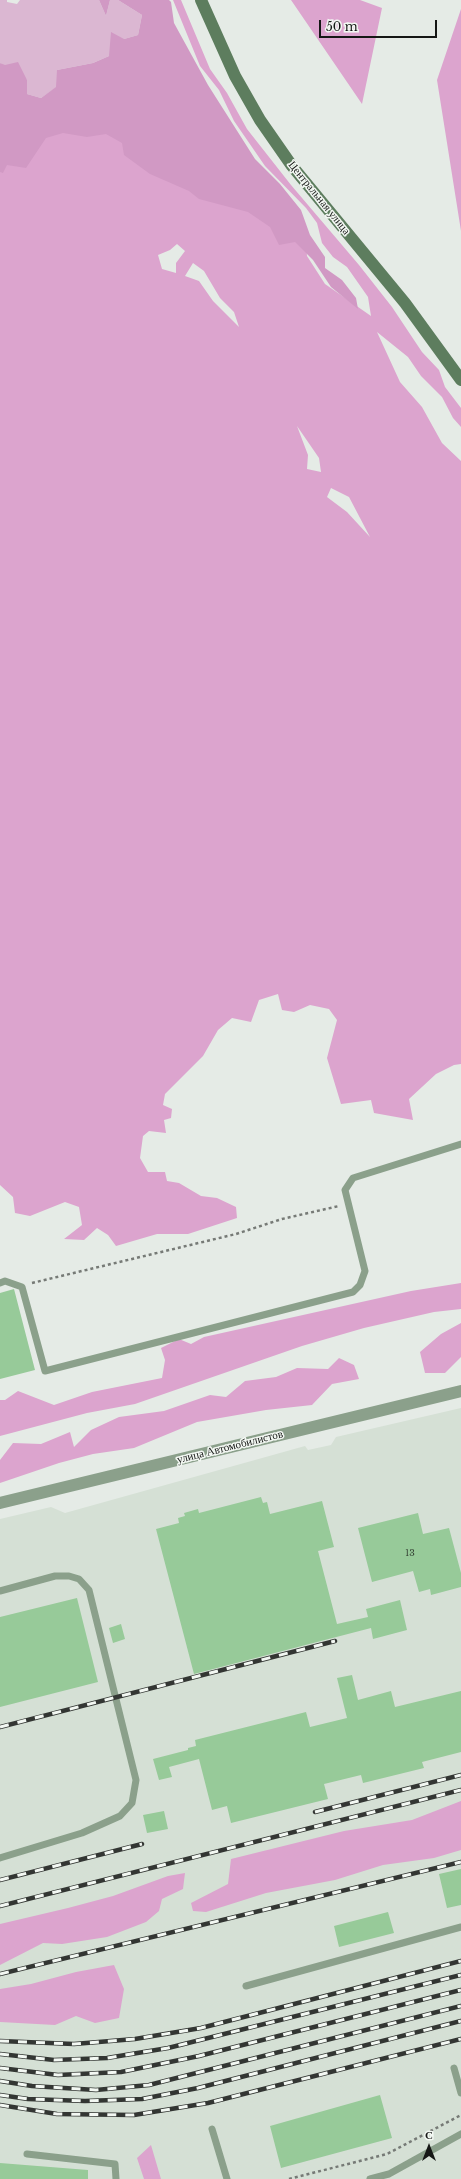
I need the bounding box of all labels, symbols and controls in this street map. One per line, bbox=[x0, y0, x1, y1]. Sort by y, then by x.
scale bar bbox=[321, 12, 439, 38]
text: 50 m bbox=[326, 19, 358, 34]
street label: Центральная улица bbox=[285, 159, 353, 237]
street label: улица Автомобилистов bbox=[176, 1427, 284, 1467]
house number: 13 bbox=[405, 1548, 415, 1558]
north arrow bbox=[409, 2127, 449, 2167]
text: С bbox=[425, 2128, 433, 2142]

